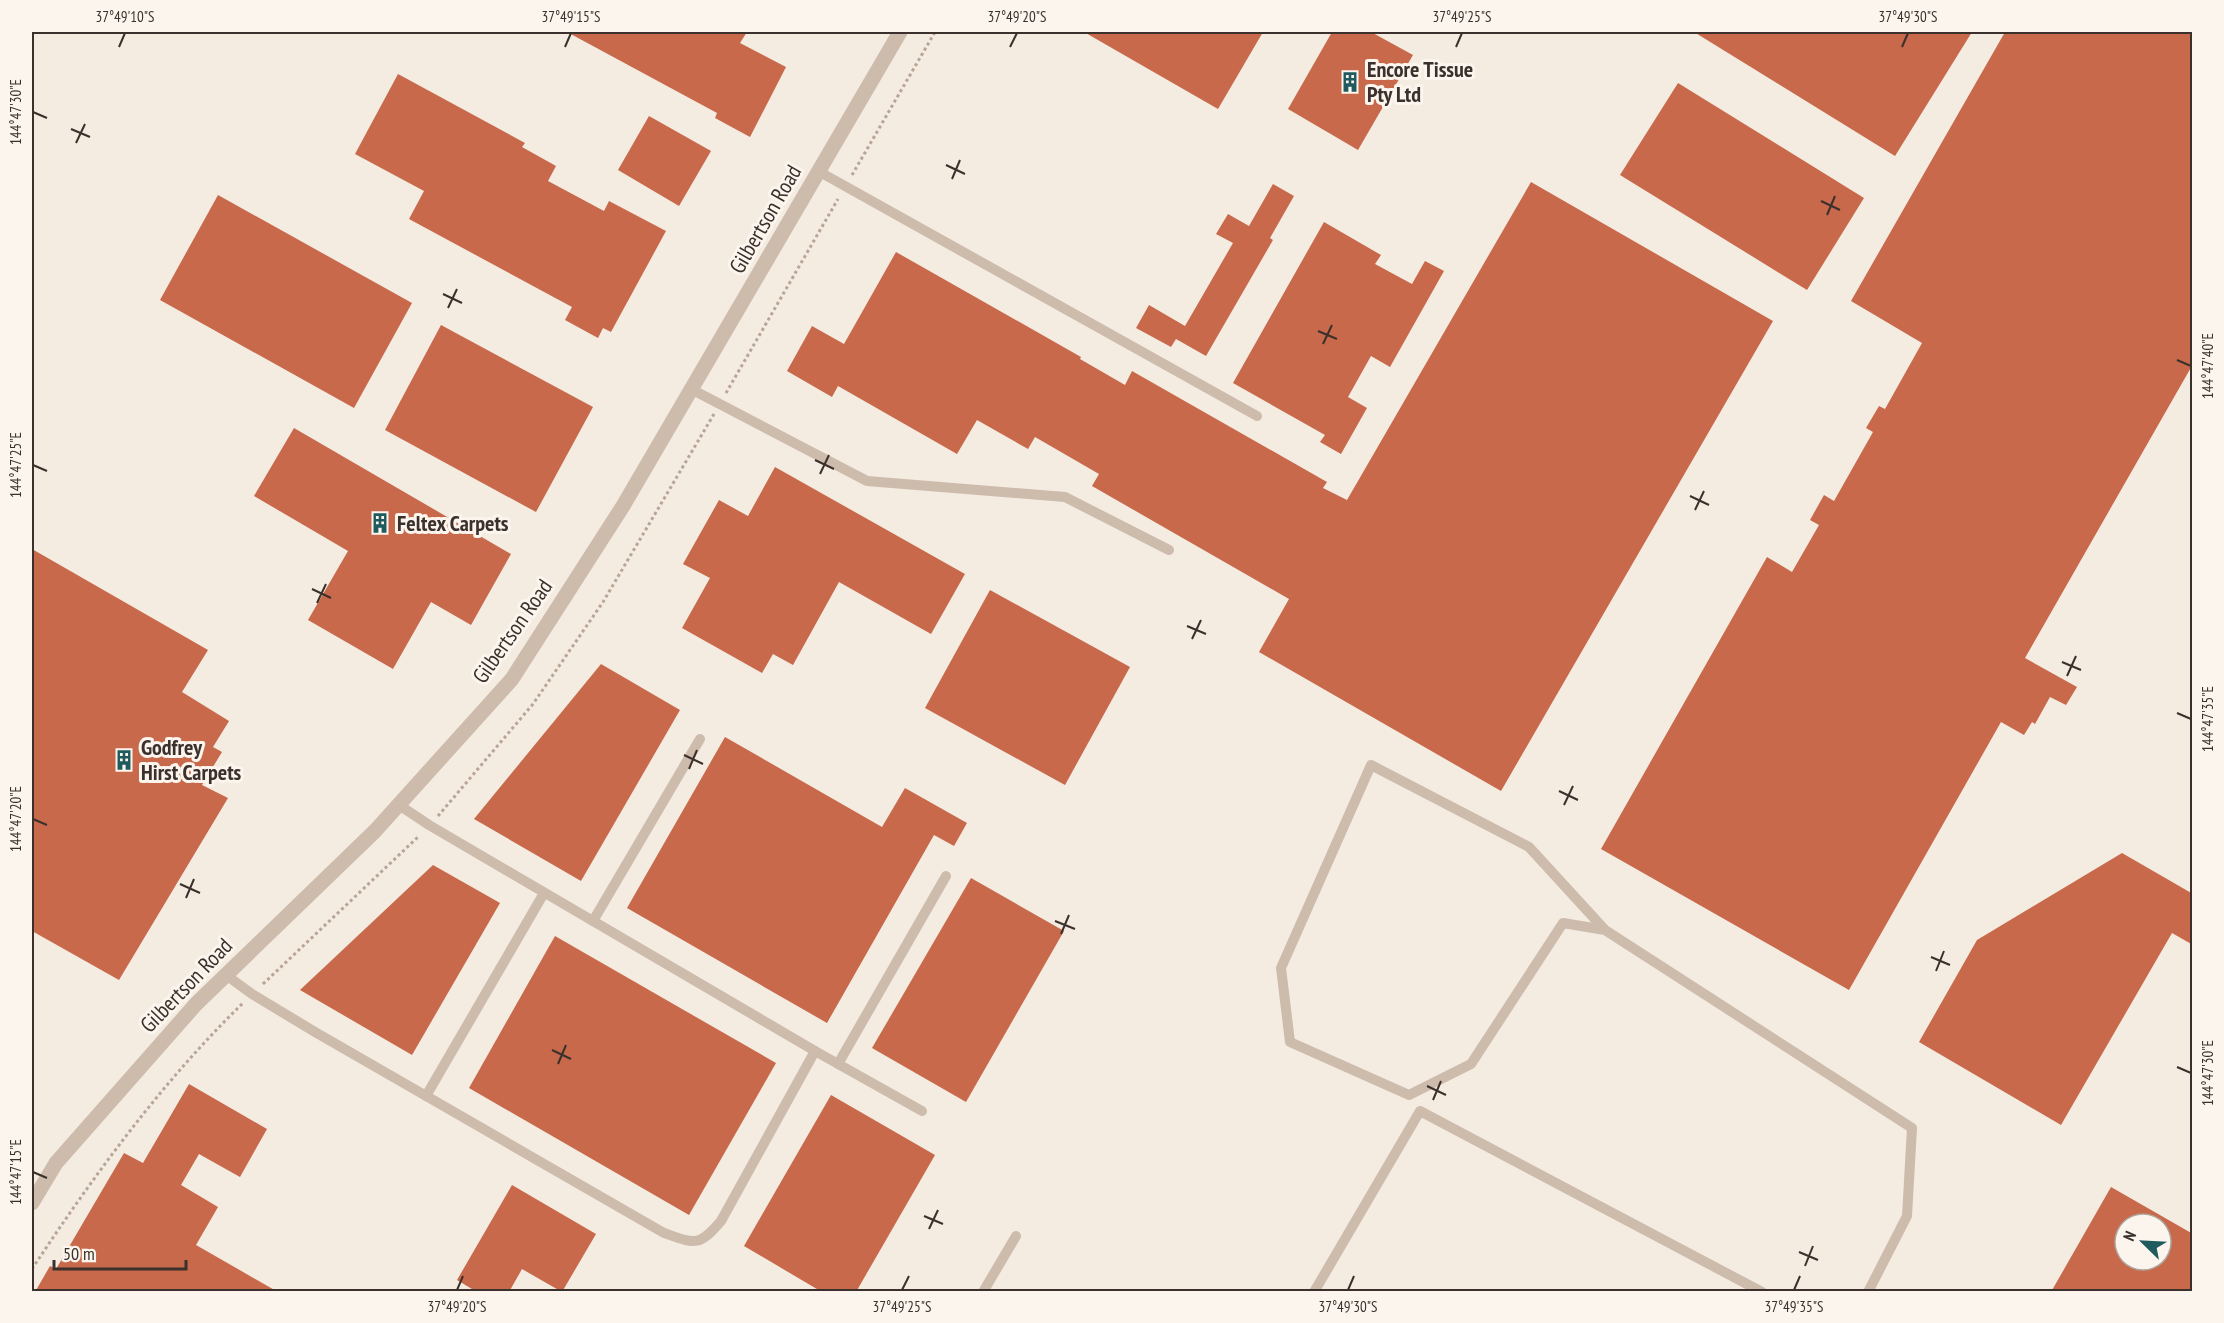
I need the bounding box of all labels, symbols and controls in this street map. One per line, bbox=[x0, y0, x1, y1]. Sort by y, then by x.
text: 37°49'10"S bbox=[95, 7, 155, 26]
text: 37°49'15"S bbox=[541, 7, 601, 26]
text: 37°49'20"S bbox=[987, 7, 1047, 26]
text: 37°49'25"S bbox=[1432, 7, 1492, 26]
text: 37°49'30"S bbox=[1878, 7, 1938, 26]
place label: Encore Tissue Pty Ltd bbox=[1367, 55, 1473, 108]
building icon: Encore Tissue Pty Ltd bbox=[1338, 70, 1362, 94]
text: 144°47'30"E bbox=[6, 79, 25, 145]
street label: Gilbertson Road bbox=[723, 160, 807, 278]
text: 144°47'40"E bbox=[2198, 333, 2217, 399]
text: 144°47'25"E bbox=[6, 432, 25, 498]
place label: Feltex Carpets bbox=[397, 509, 509, 537]
building icon: Feltex Carpets bbox=[368, 511, 392, 535]
street label: Gilbertson Road bbox=[466, 574, 558, 688]
text: 144°47'35"E bbox=[2198, 686, 2217, 752]
place label: Godfrey Hirst Carpets bbox=[141, 733, 242, 786]
building icon: Godfrey Hirst Carpets bbox=[112, 748, 136, 772]
text: 144°47'20"E bbox=[6, 786, 25, 852]
street label: Gilbertson Road bbox=[134, 932, 238, 1038]
text: 144°47'30"E bbox=[2198, 1040, 2217, 1106]
text: 144°47'15"E bbox=[6, 1139, 25, 1205]
north arrow bbox=[2113, 1212, 2173, 1272]
text: N bbox=[2118, 1228, 2140, 1244]
scale bar bbox=[54, 1233, 186, 1271]
text: 50 m bbox=[63, 1242, 95, 1265]
text: 37°49'20"S bbox=[427, 1297, 487, 1316]
text: 37°49'25"S bbox=[872, 1297, 932, 1316]
text: 37°49'30"S bbox=[1318, 1297, 1378, 1316]
text: 37°49'35"S bbox=[1764, 1297, 1824, 1316]

